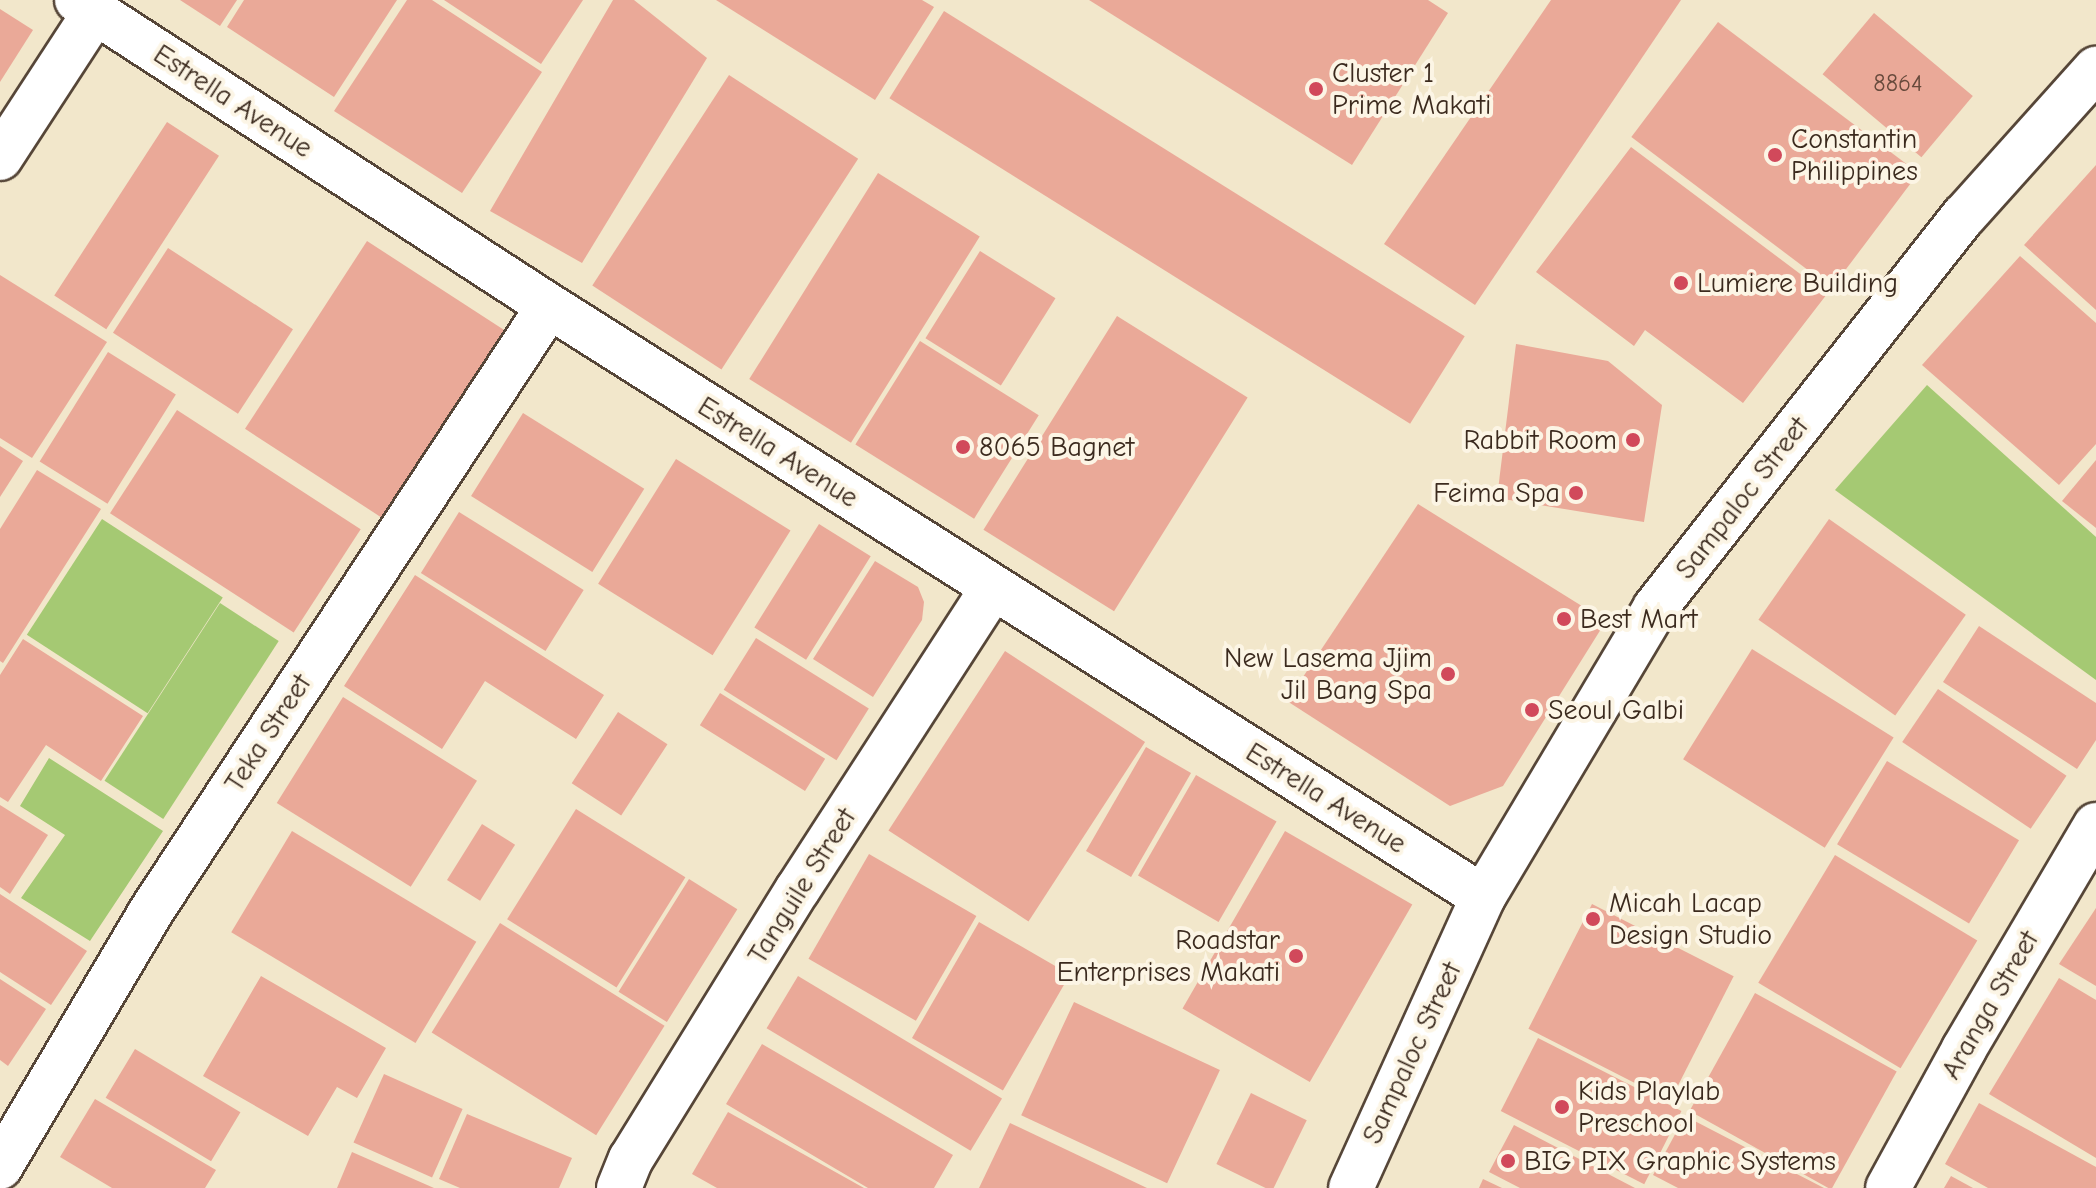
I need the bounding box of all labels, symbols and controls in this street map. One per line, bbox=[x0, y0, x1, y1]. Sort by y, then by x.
street label: Estrella Avenue bbox=[147, 37, 319, 165]
place label: Cluster 1 Prime Makati bbox=[1332, 56, 1491, 122]
house number: 8864 bbox=[1873, 70, 1923, 98]
marker: Cluster 1 Prime Makati bbox=[1307, 80, 1325, 98]
place label: Constantin Philippines bbox=[1791, 122, 1918, 188]
marker: Constantin Philippines bbox=[1766, 146, 1784, 164]
place label: Lumiere Building bbox=[1697, 266, 1898, 300]
marker: Lumiere Building bbox=[1672, 274, 1690, 292]
street label: Estrella Avenue bbox=[692, 389, 864, 515]
street label: Sampaloc Street bbox=[1668, 410, 1816, 586]
place label: Rabbit Room bbox=[1463, 423, 1617, 457]
place label: 8065 Bagnet bbox=[979, 430, 1134, 464]
marker: Rabbit Room bbox=[1624, 431, 1642, 449]
marker: 8065 Bagnet bbox=[954, 438, 972, 456]
place label: Feima Spa bbox=[1433, 476, 1560, 510]
marker: Feima Spa bbox=[1567, 484, 1585, 502]
place label: Best Mart bbox=[1580, 602, 1697, 636]
marker: Best Mart bbox=[1555, 610, 1573, 628]
place label: New Lasema Jjim Jil Bang Spa bbox=[1224, 641, 1432, 707]
marker: New Lasema Jjim Jil Bang Spa bbox=[1439, 665, 1457, 683]
street label: Teka Street bbox=[218, 668, 318, 798]
place label: Seoul Galbi bbox=[1548, 693, 1684, 727]
marker: Seoul Galbi bbox=[1523, 701, 1541, 719]
street label: Estrella Avenue bbox=[1240, 735, 1412, 861]
street label: Tanguile Street bbox=[741, 802, 863, 970]
place label: Micah Lacap Design Studio bbox=[1609, 886, 1772, 952]
marker: Micah Lacap Design Studio bbox=[1584, 910, 1602, 928]
place label: Roadstar Enterprises Makati bbox=[1057, 923, 1280, 989]
street label: Aranga Street bbox=[1934, 925, 2046, 1085]
marker: Roadstar Enterprises Makati bbox=[1287, 947, 1305, 965]
street label: Sampaloc Street bbox=[1355, 957, 1469, 1149]
place label: Kids Playlab Preschool bbox=[1578, 1074, 1720, 1140]
marker: Kids Playlab Preschool bbox=[1553, 1098, 1571, 1116]
place label: BIG PIX Graphic Systems bbox=[1524, 1144, 1836, 1178]
marker: BIG PIX Graphic Systems bbox=[1499, 1152, 1517, 1170]

